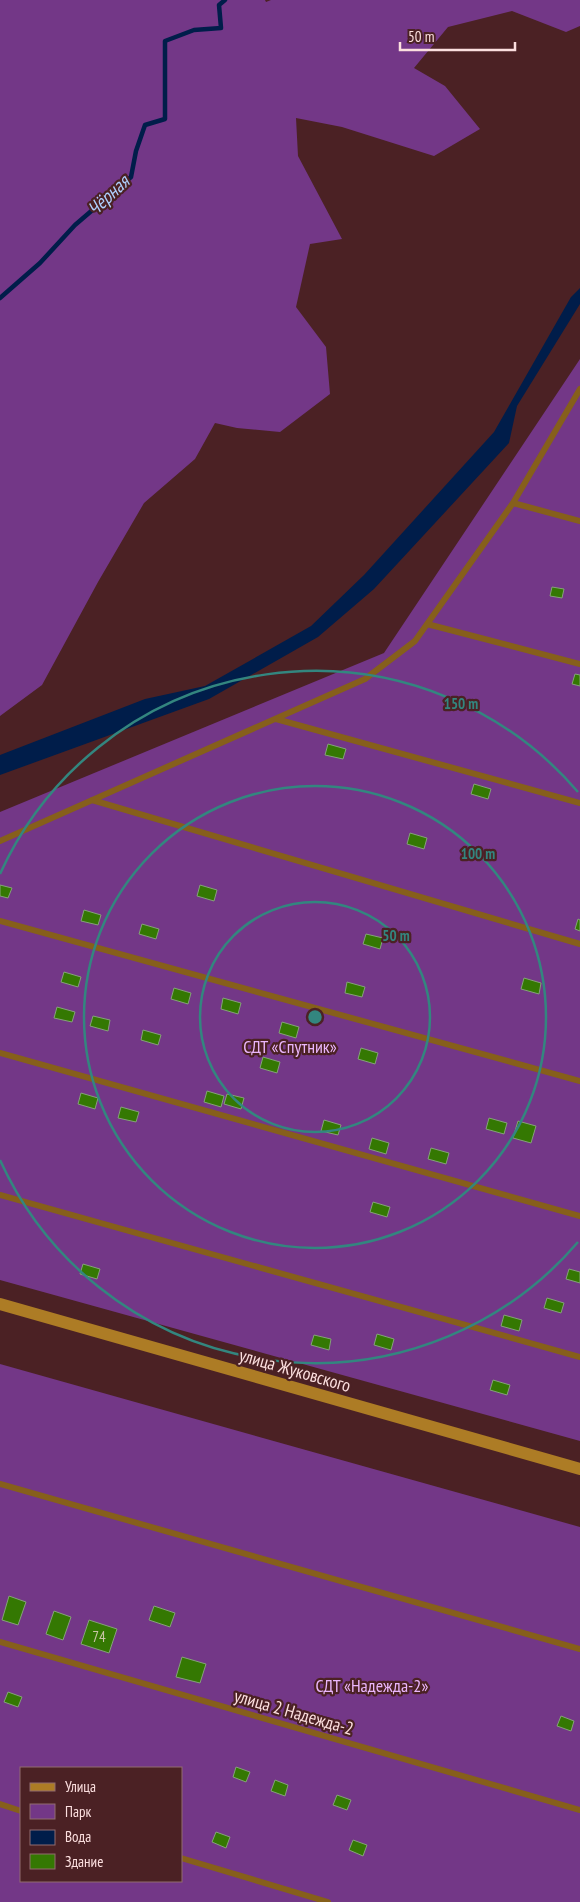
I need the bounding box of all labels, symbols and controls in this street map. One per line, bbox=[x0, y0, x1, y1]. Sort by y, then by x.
scale bar bbox=[400, 20, 515, 52]
text: 50 m bbox=[408, 27, 434, 46]
water label: Чёрная bbox=[82, 169, 135, 220]
text: 150 m bbox=[444, 694, 478, 713]
text: 100 m bbox=[461, 844, 495, 863]
text: 50 m bbox=[382, 926, 410, 945]
centre of rings bbox=[306, 1008, 324, 1026]
park label: СДТ «Спутник» bbox=[243, 1035, 337, 1058]
street label: улица Жуковского bbox=[237, 1343, 354, 1397]
house number: 74 bbox=[92, 1627, 106, 1646]
park label: СДТ «Надежда-2» bbox=[316, 1674, 428, 1697]
street label: улица 2 Надежда-2 bbox=[232, 1684, 356, 1740]
legend bbox=[20, 1767, 182, 1882]
text: Улица bbox=[65, 1777, 96, 1796]
text: Парк bbox=[65, 1802, 91, 1821]
text: Вода bbox=[65, 1827, 91, 1846]
text: Здание bbox=[65, 1852, 103, 1871]

